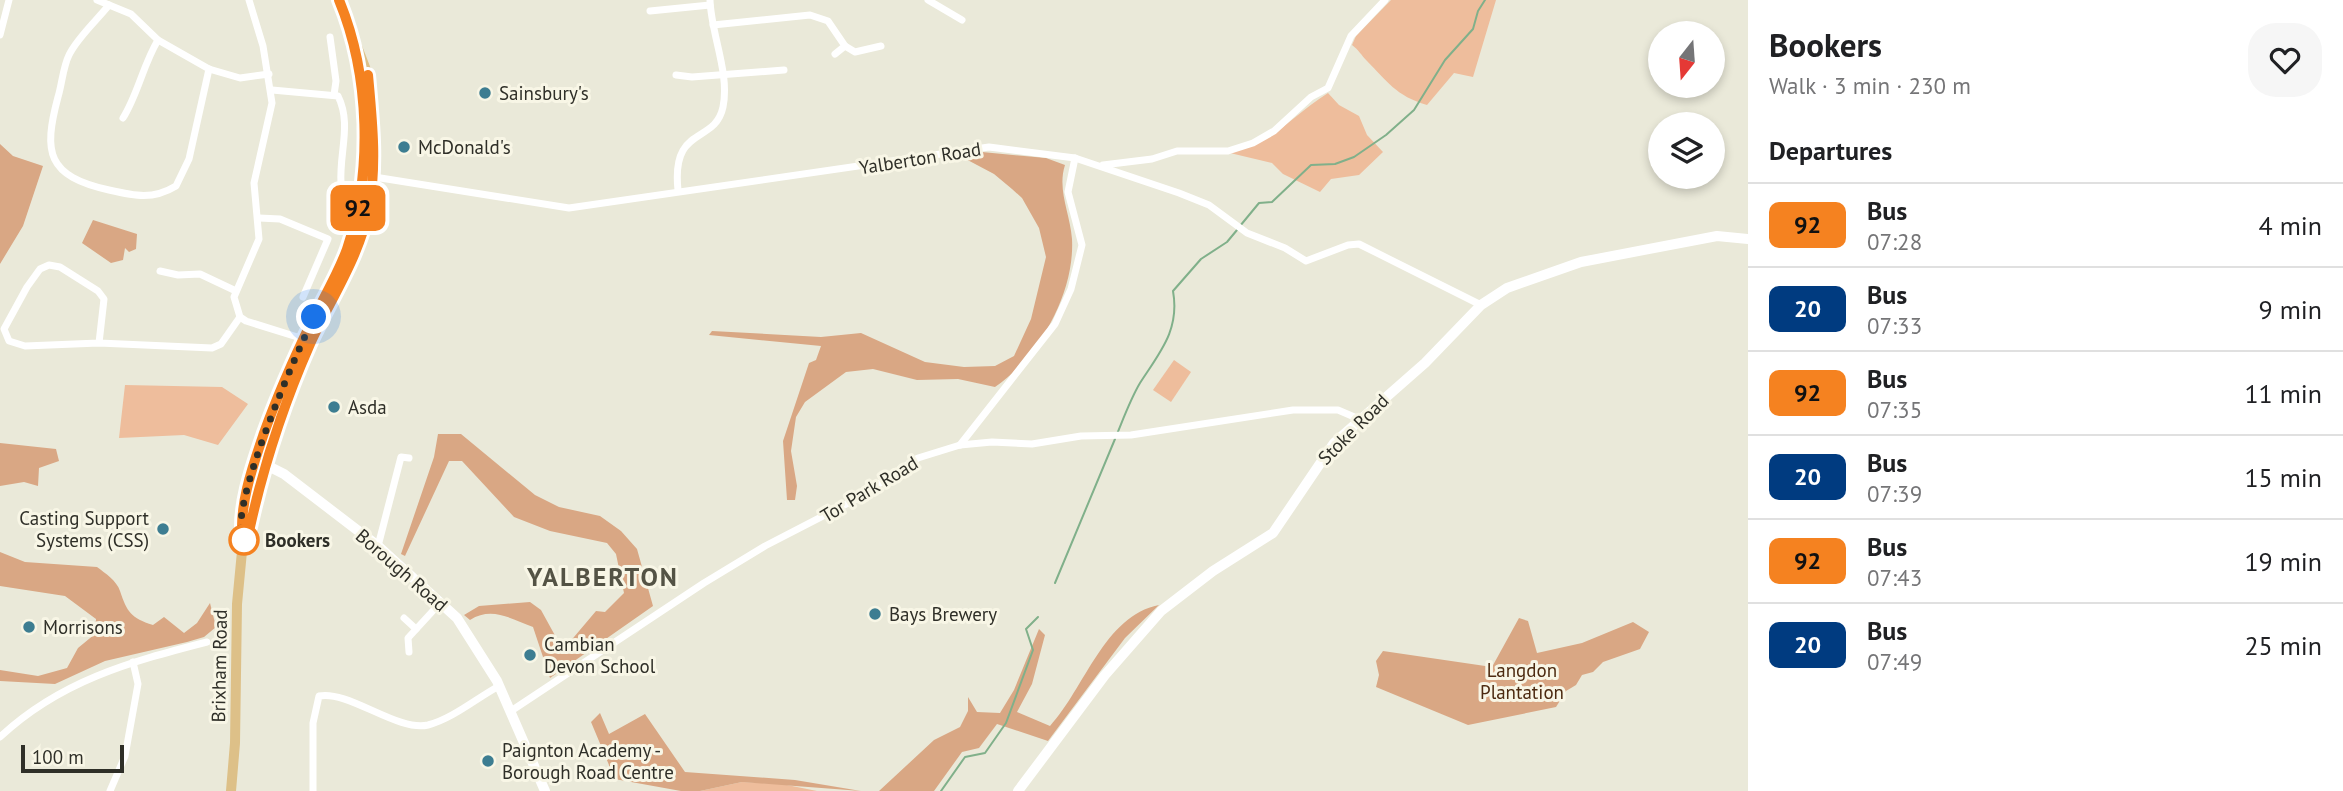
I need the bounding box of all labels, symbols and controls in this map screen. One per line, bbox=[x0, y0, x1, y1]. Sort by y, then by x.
north arrow bbox=[1648, 21, 1726, 98]
map controls bbox=[1648, 21, 1725, 189]
text: Bookers bbox=[1769, 23, 1882, 66]
button: heart bbox=[2248, 23, 2322, 97]
text: Walk · 3 min · 230 m bbox=[1769, 71, 1971, 100]
place label: Sainsbury's bbox=[499, 81, 589, 105]
marker: Sainsbury's bbox=[477, 85, 493, 101]
button: layers bbox=[1648, 112, 1725, 189]
text: Departures bbox=[1769, 134, 1892, 167]
place label: McDonald's bbox=[418, 135, 511, 159]
street label: Yalberton Road bbox=[857, 137, 983, 179]
marker: McDonald's bbox=[396, 139, 412, 155]
line badge: 92 bbox=[326, 185, 390, 231]
text: 92 bbox=[344, 192, 372, 223]
text: Bus bbox=[1867, 194, 1907, 227]
text: 92 bbox=[1794, 209, 1821, 240]
text: 4 min bbox=[2259, 209, 2322, 242]
text: 07:28 bbox=[1867, 227, 1922, 256]
text: Bus bbox=[1867, 278, 1907, 311]
text: 20 bbox=[1794, 293, 1821, 324]
text: 9 min bbox=[2259, 293, 2322, 326]
your location bbox=[296, 299, 331, 334]
text: 07:33 bbox=[1867, 311, 1922, 340]
text: Bus bbox=[1867, 362, 1907, 395]
text: 92 bbox=[1794, 377, 1821, 408]
text: 11 min bbox=[2244, 377, 2322, 410]
street label: Stoke Road bbox=[1313, 389, 1393, 469]
place label: Asda bbox=[348, 395, 387, 419]
text: 07:35 bbox=[1867, 395, 1922, 424]
marker: Asda bbox=[326, 399, 342, 415]
text: Bus bbox=[1867, 446, 1907, 479]
street label: Tor Park Road bbox=[816, 451, 922, 527]
text: 20 bbox=[1794, 461, 1821, 492]
text: 15 min bbox=[2244, 461, 2322, 494]
text: 07:39 bbox=[1867, 479, 1922, 508]
place label: Casting Support Systems (CSS) bbox=[19, 506, 150, 552]
marker: Casting Support Systems (CSS) bbox=[155, 521, 171, 537]
street label: Borough Road bbox=[351, 524, 453, 616]
marker: Bookers bbox=[229, 525, 259, 555]
place label: Bookers bbox=[265, 528, 330, 552]
text: Bus bbox=[1867, 530, 1907, 563]
text: 92 bbox=[1794, 545, 1821, 576]
text: 19 min bbox=[2244, 545, 2322, 578]
district label: YALBERTON bbox=[526, 560, 679, 593]
text: 07:43 bbox=[1867, 563, 1922, 592]
place label: Bays Brewery bbox=[889, 602, 997, 626]
marker: Bays Brewery bbox=[867, 606, 883, 622]
street label: Brixham Road bbox=[206, 609, 232, 723]
text: Bus bbox=[1867, 614, 1907, 647]
place label: Morrisons bbox=[43, 615, 123, 639]
marker: Morrisons bbox=[21, 619, 37, 635]
text: 20 bbox=[1794, 629, 1821, 660]
text: 25 min bbox=[2244, 629, 2322, 662]
place label: Cambian Devon School bbox=[544, 632, 656, 678]
marker: Cambian Devon School bbox=[522, 647, 538, 663]
text: 07:49 bbox=[1867, 647, 1922, 676]
park label: Langdon Plantation bbox=[1480, 658, 1564, 704]
place label: Paignton Academy - Borough Road Centre bbox=[502, 738, 674, 784]
scale bar bbox=[21, 742, 124, 774]
text: 100 m bbox=[32, 745, 84, 769]
marker: Paignton Academy - Borough Road Centre bbox=[480, 753, 496, 769]

